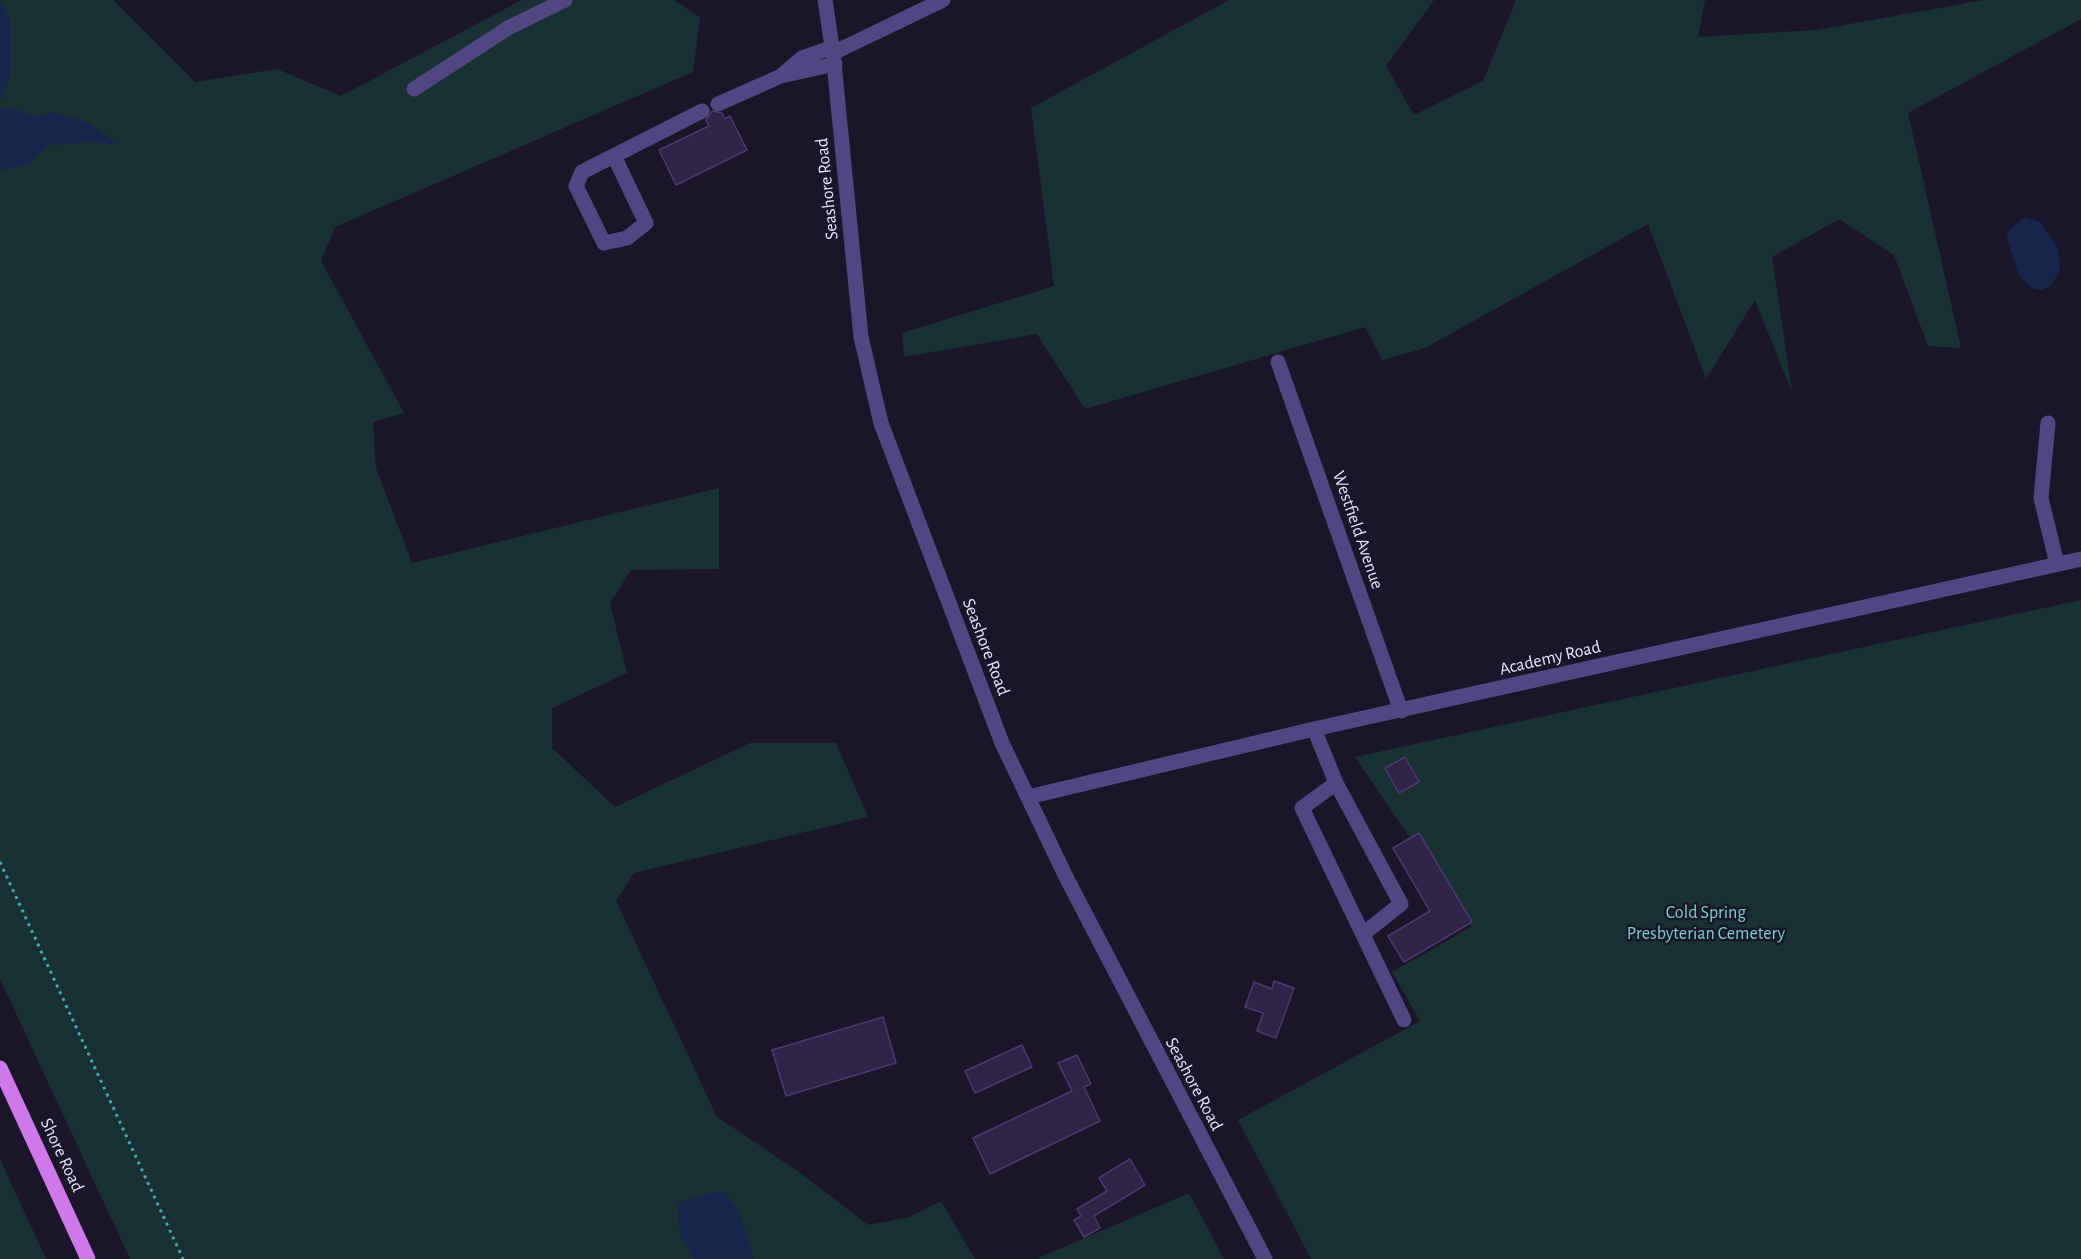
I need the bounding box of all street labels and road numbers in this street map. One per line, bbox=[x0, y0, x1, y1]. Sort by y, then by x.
street label: Seashore Road bbox=[811, 137, 843, 241]
street label: Westfield Avenue bbox=[1328, 468, 1388, 592]
street label: Seashore Road bbox=[958, 595, 1014, 699]
street label: Academy Road bbox=[1497, 636, 1603, 680]
street label: Seashore Road bbox=[1160, 1034, 1228, 1134]
street label: Shore Road bbox=[35, 1115, 89, 1195]

